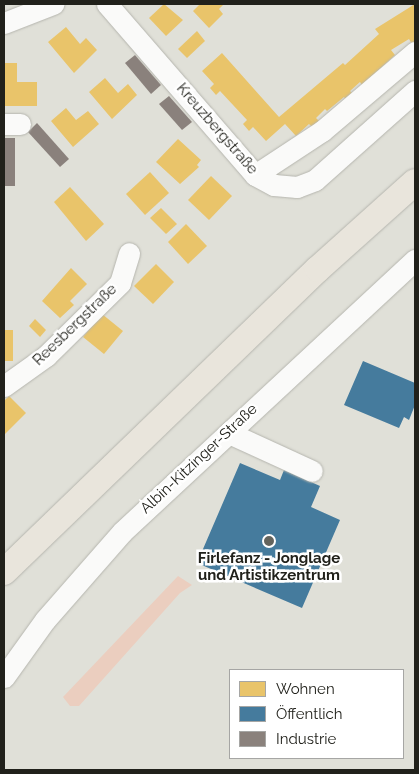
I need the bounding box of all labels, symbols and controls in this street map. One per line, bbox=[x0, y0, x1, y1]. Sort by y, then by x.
street label: Kreuzbergstraße bbox=[173, 80, 261, 178]
street label: Reesbergstraße bbox=[29, 280, 121, 370]
street label: Albin-Kitzinger-Straße bbox=[137, 400, 261, 518]
marker: Firlefanz - Jonglage und Artistikzentrum bbox=[263, 535, 275, 547]
place label: Firlefanz - Jonglage und Artistikzentrum bbox=[198, 549, 340, 584]
legend bbox=[229, 669, 404, 759]
text: Wohnen bbox=[276, 680, 335, 698]
text: Öffentlich bbox=[276, 705, 343, 723]
text: Industrie bbox=[276, 730, 336, 748]

